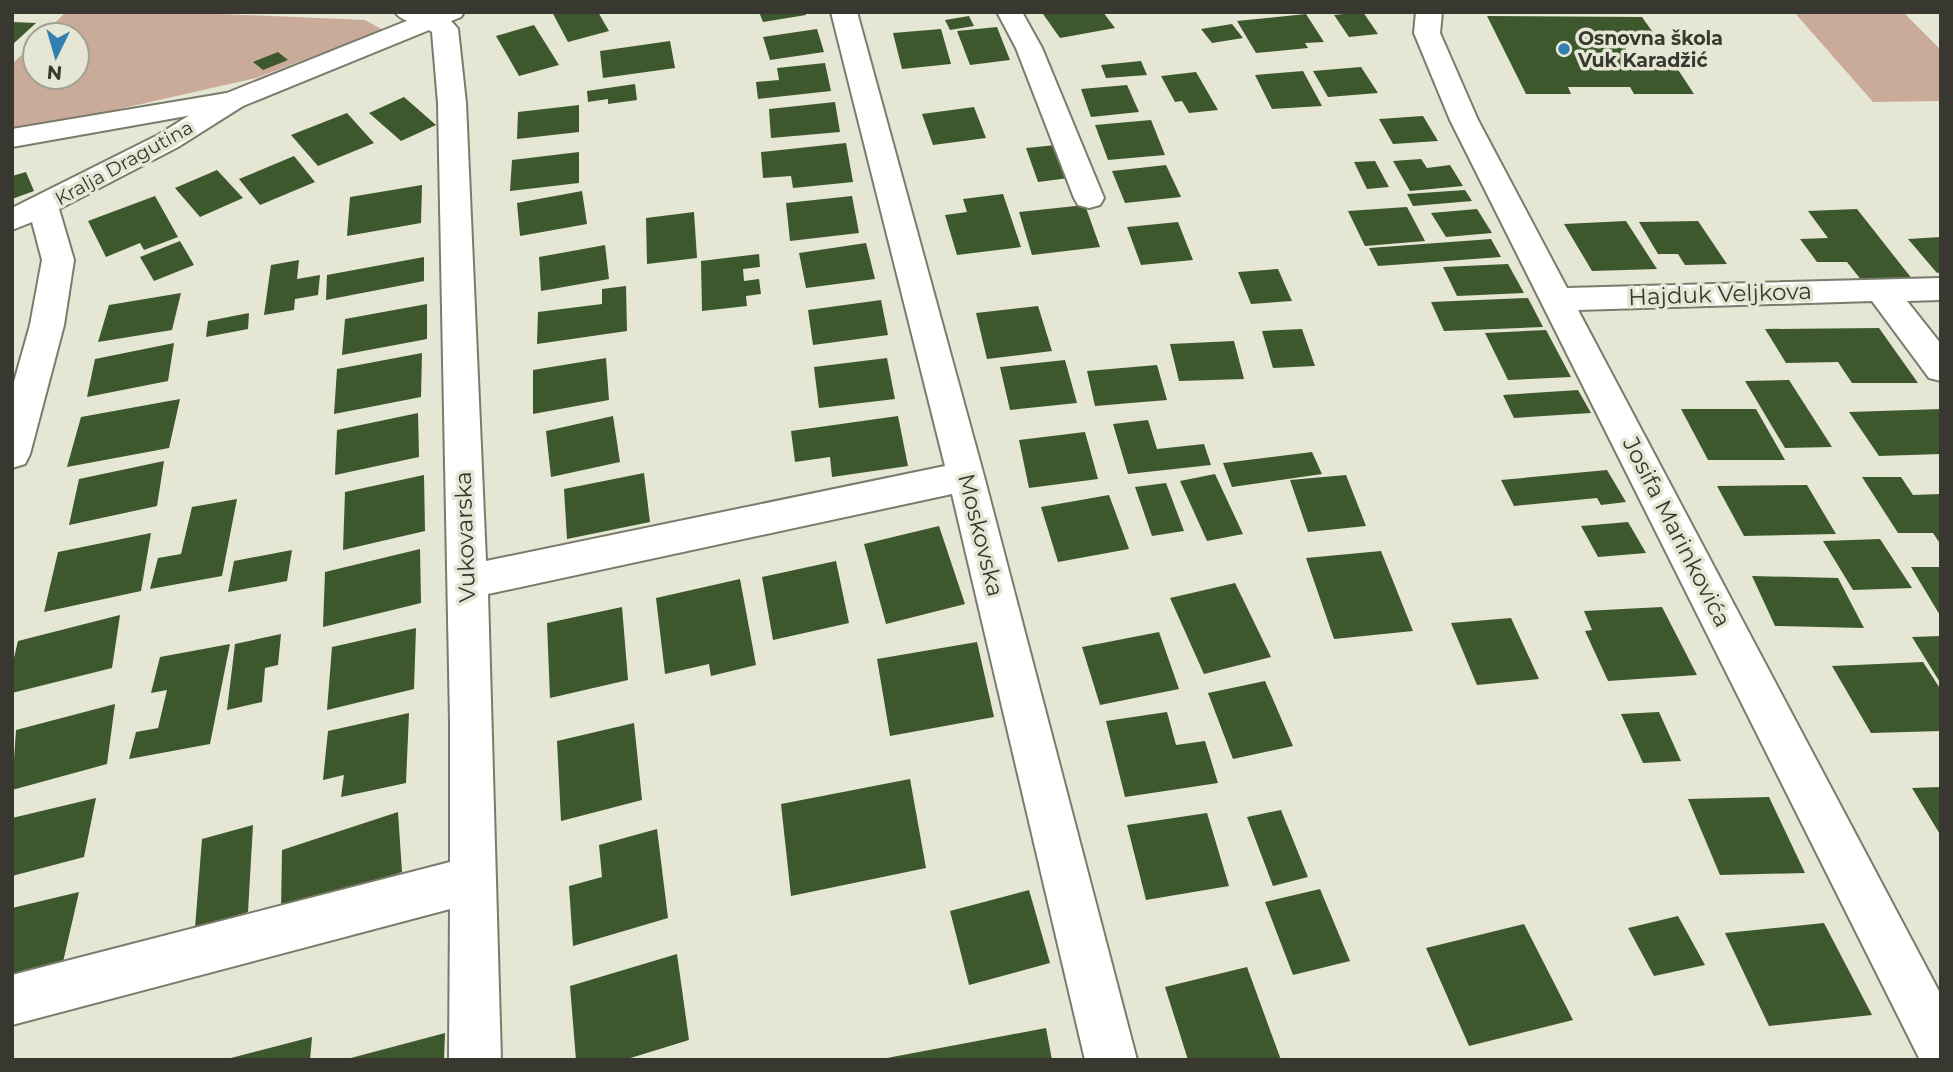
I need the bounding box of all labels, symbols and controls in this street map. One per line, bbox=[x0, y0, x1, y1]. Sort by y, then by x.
north arrow bbox=[21, 21, 91, 91]
place label: Osnovna škola Vuk Karadžić bbox=[1577, 27, 1723, 72]
marker: Osnovna škola Vuk Karadžić bbox=[1556, 41, 1572, 57]
text: N bbox=[46, 60, 63, 85]
street label: Kralja Dragutina bbox=[51, 116, 197, 210]
street label: Hajduk Veljkova bbox=[1628, 277, 1812, 311]
street label: Josifa Marinkovića bbox=[1617, 431, 1737, 632]
street label: Vukovarska bbox=[449, 471, 481, 603]
street label: Moskovska bbox=[952, 471, 1010, 599]

